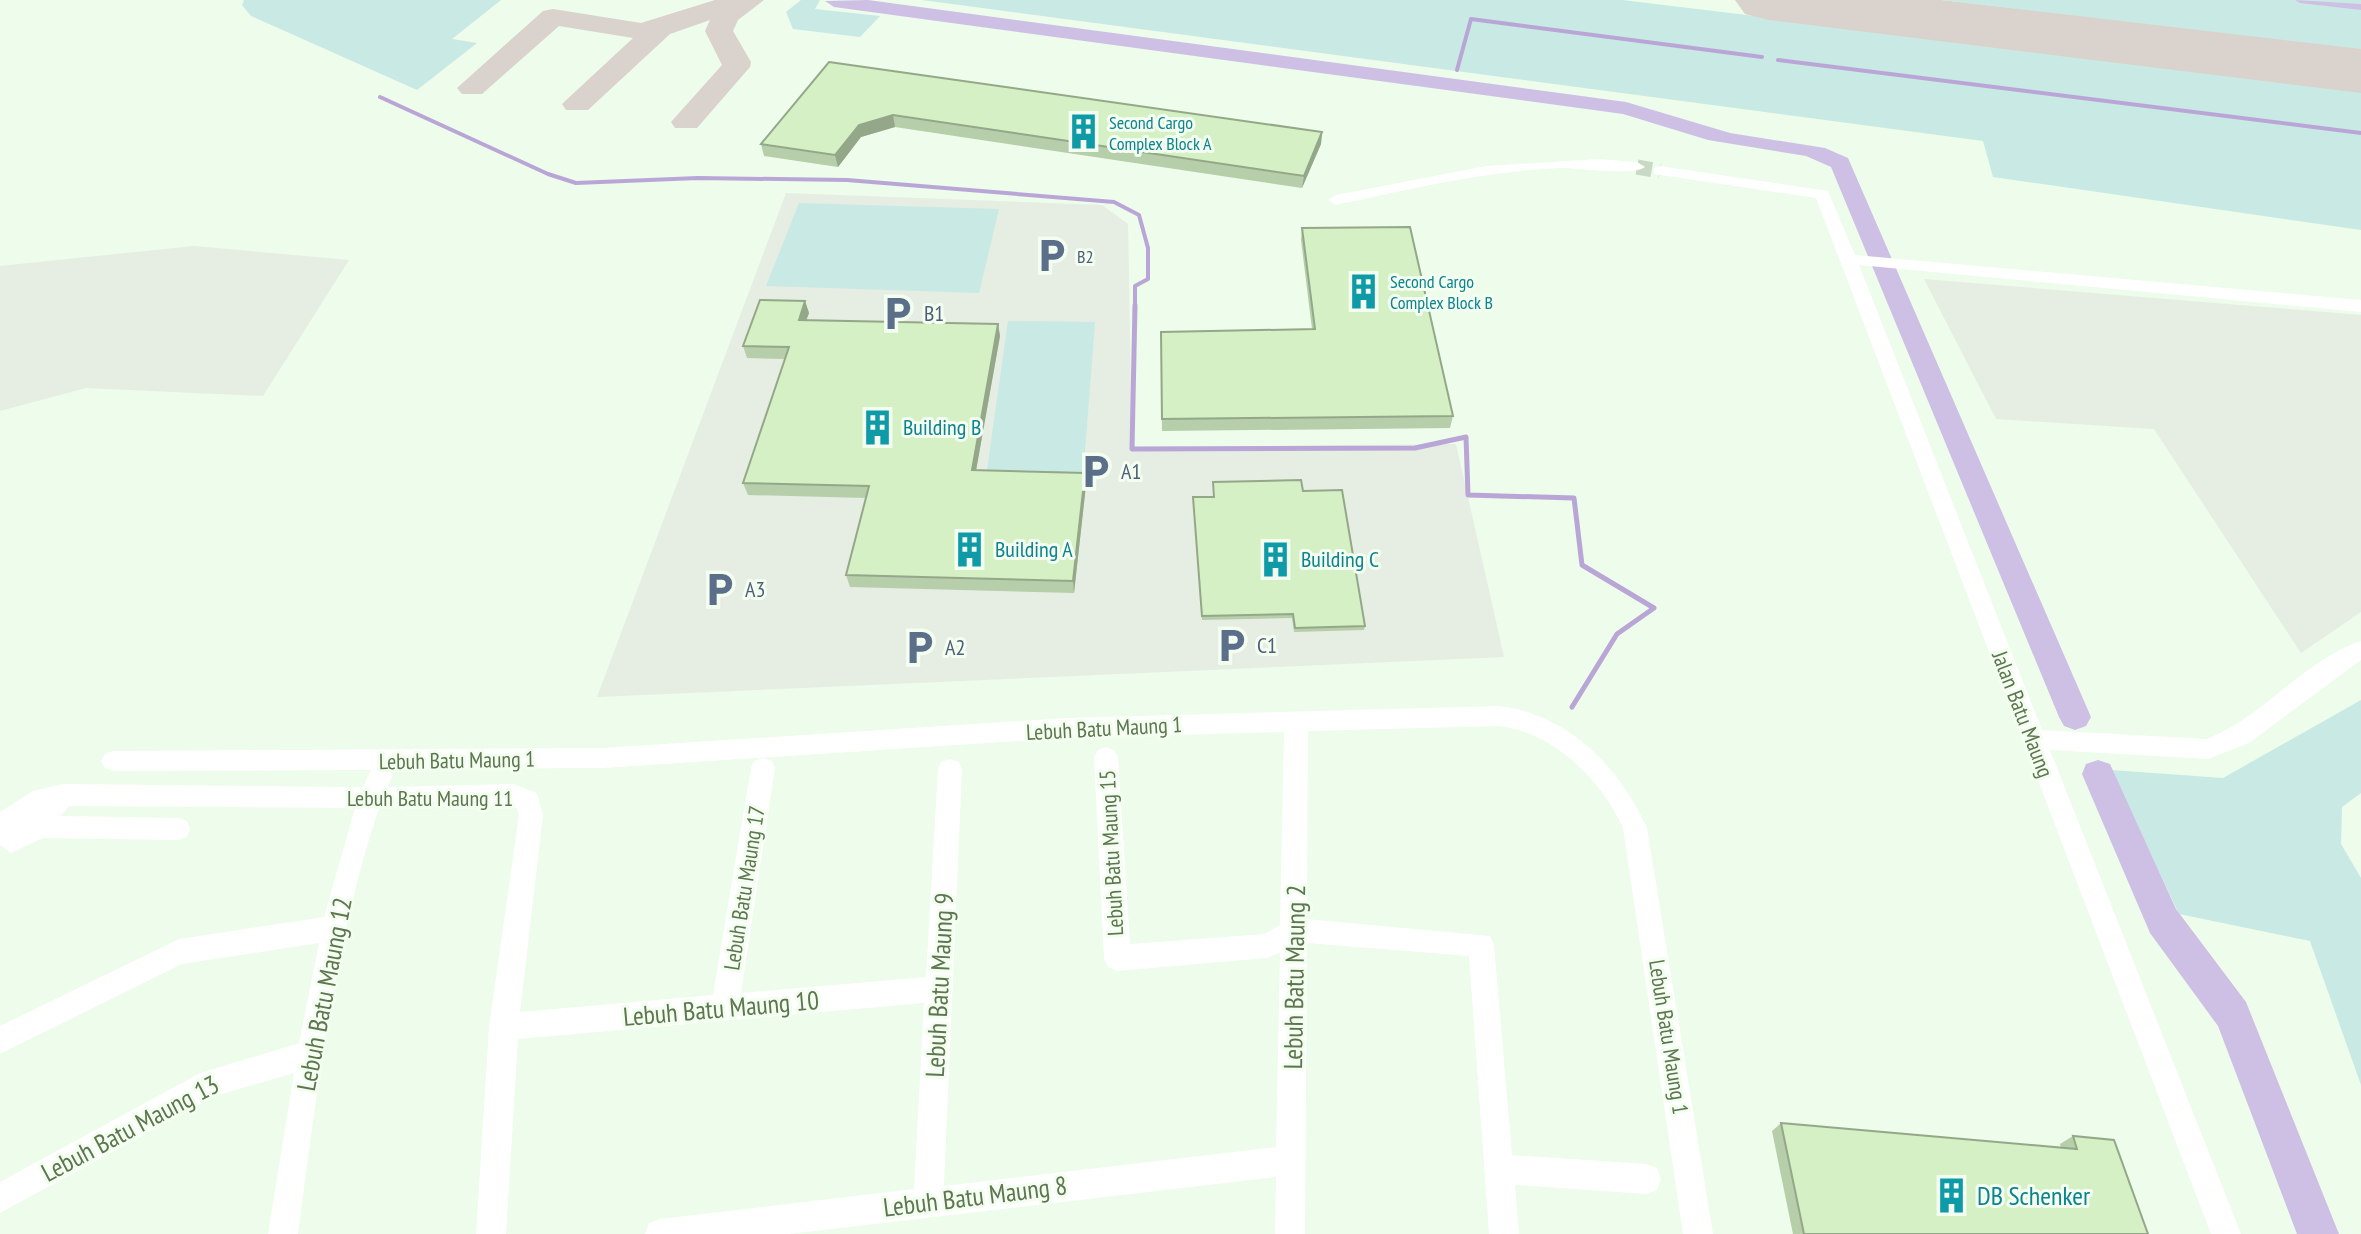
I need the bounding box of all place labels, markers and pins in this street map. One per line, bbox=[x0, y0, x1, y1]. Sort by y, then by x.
place label: Second Cargo Complex Block A bbox=[1109, 111, 1212, 155]
building icon: Second Cargo Complex Block A bbox=[1064, 113, 1102, 151]
parking icon: B2 bbox=[1032, 237, 1070, 275]
place label: B2 bbox=[1077, 245, 1094, 268]
place label: Second Cargo Complex Block B bbox=[1390, 270, 1493, 314]
building icon: Second Cargo Complex Block B bbox=[1345, 272, 1383, 310]
parking icon: B1 bbox=[879, 294, 917, 332]
place label: B1 bbox=[924, 299, 944, 327]
building icon: Building B bbox=[858, 408, 896, 446]
place label: Building B bbox=[903, 413, 981, 441]
parking icon: A1 bbox=[1076, 452, 1114, 490]
place label: A1 bbox=[1121, 457, 1141, 485]
building icon: Building A bbox=[950, 530, 988, 568]
place label: Building A bbox=[995, 535, 1073, 563]
building icon: Building C bbox=[1256, 540, 1294, 578]
place label: Building C bbox=[1301, 545, 1379, 573]
parking icon: A3 bbox=[700, 570, 738, 608]
place label: A3 bbox=[745, 575, 765, 603]
parking icon: C1 bbox=[1212, 626, 1250, 664]
parking icon: A2 bbox=[900, 628, 938, 666]
place label: C1 bbox=[1257, 631, 1277, 659]
place label: A2 bbox=[945, 633, 965, 661]
building icon: DB Schenker bbox=[1932, 1176, 1970, 1214]
place label: DB Schenker bbox=[1977, 1179, 2090, 1212]

